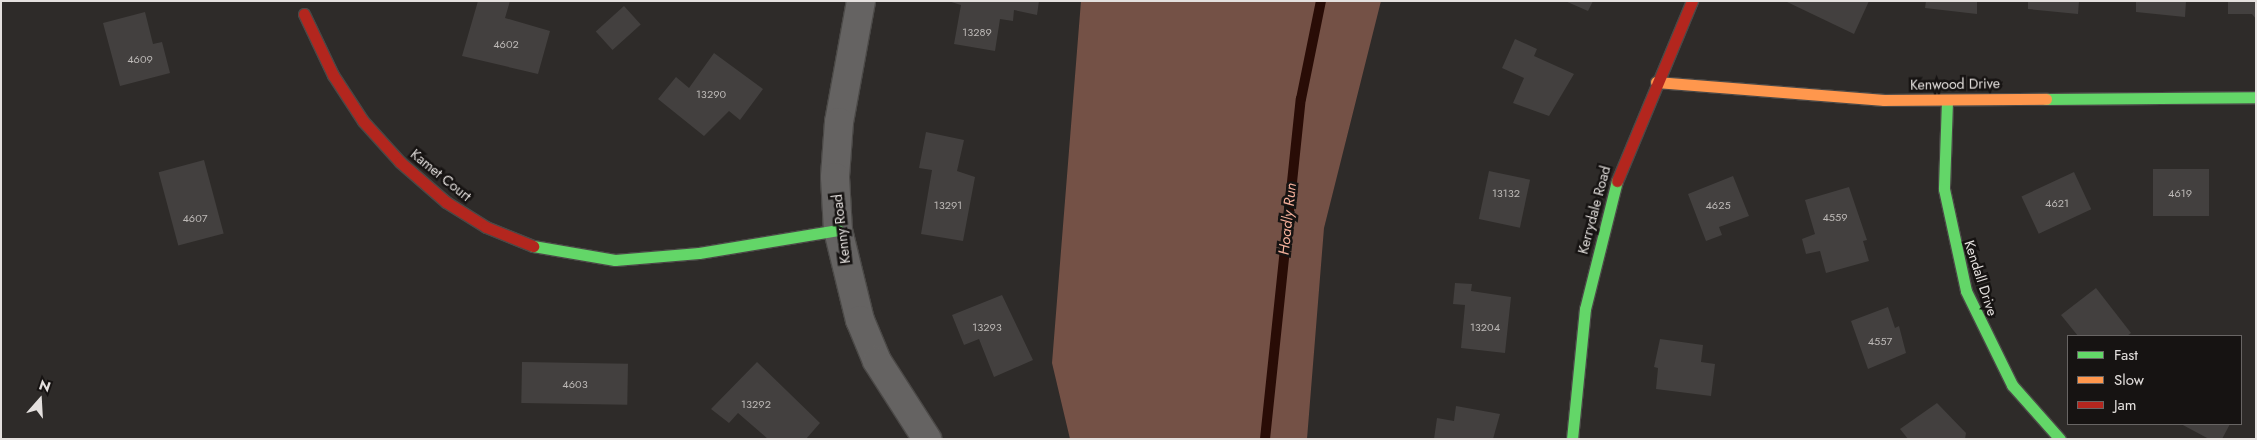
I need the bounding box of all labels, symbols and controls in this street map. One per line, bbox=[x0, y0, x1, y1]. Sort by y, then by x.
house number: 13289 bbox=[962, 25, 992, 39]
house number: 4602 bbox=[493, 37, 519, 51]
house number: 4609 bbox=[127, 52, 153, 66]
street label: Kenwood Drive bbox=[1910, 75, 2000, 93]
house number: 13290 bbox=[696, 87, 726, 101]
street label: Kamet Court bbox=[407, 145, 475, 205]
street label: Kerrydale Road bbox=[1574, 164, 1614, 256]
water label: Hoadly Run bbox=[1275, 182, 1301, 256]
house number: 13132 bbox=[1492, 186, 1520, 200]
house number: 4619 bbox=[2168, 186, 2192, 200]
street label: Kenny Road bbox=[828, 193, 854, 265]
house number: 4621 bbox=[2045, 196, 2069, 210]
house number: 13291 bbox=[934, 198, 962, 212]
house number: 4625 bbox=[1705, 198, 1731, 212]
house number: 4559 bbox=[1822, 210, 1848, 224]
house number: 4607 bbox=[182, 211, 208, 225]
street label: Kendall Drive bbox=[1961, 238, 2001, 318]
house number: 13293 bbox=[972, 320, 1002, 334]
house number: 13204 bbox=[1470, 320, 1500, 334]
house number: 4557 bbox=[1868, 334, 1892, 348]
legend bbox=[2067, 335, 2242, 425]
text: Fast bbox=[2114, 344, 2138, 366]
text: Slow bbox=[2114, 369, 2144, 391]
north arrow bbox=[15, 375, 65, 425]
text: N bbox=[36, 375, 53, 397]
house number: 4603 bbox=[562, 377, 588, 391]
text: Jam bbox=[2114, 394, 2137, 416]
house number: 13292 bbox=[741, 397, 771, 411]

